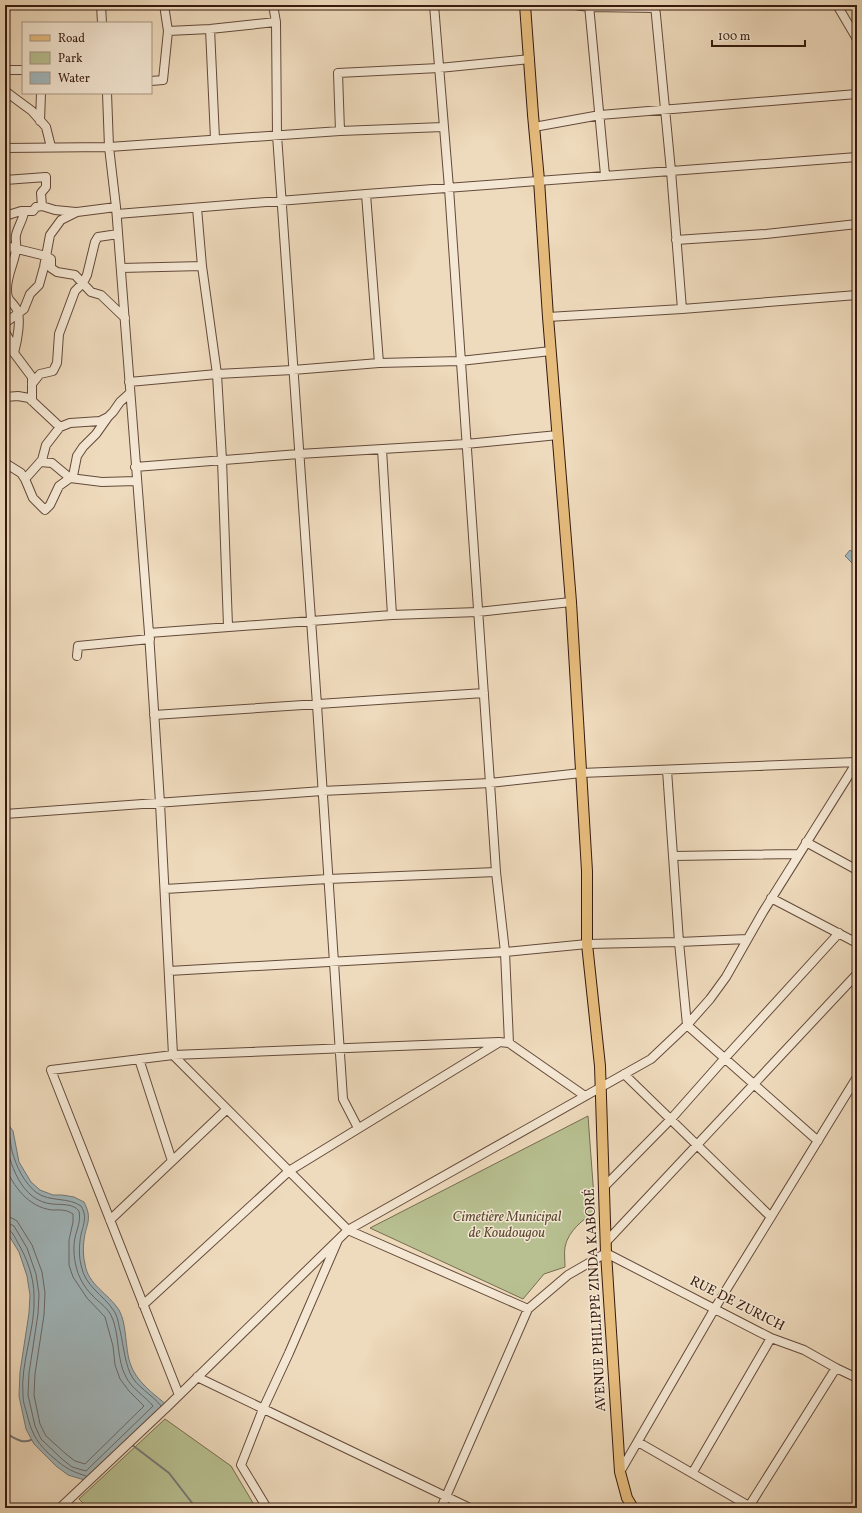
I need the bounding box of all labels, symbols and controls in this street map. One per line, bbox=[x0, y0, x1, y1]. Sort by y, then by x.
legend bbox=[22, 22, 152, 94]
scale bar bbox=[712, 22, 805, 48]
text: 100 m bbox=[718, 29, 751, 45]
text: Road bbox=[58, 31, 85, 47]
text: Park bbox=[58, 51, 83, 67]
text: Water bbox=[58, 71, 90, 87]
street label: AVENUE PHILIPPE ZINDA KABORÉ bbox=[581, 1188, 611, 1412]
park label: Cimetière Municipal de Koudougou bbox=[453, 1208, 562, 1243]
street label: RUE DE ZURICH bbox=[686, 1272, 788, 1336]

